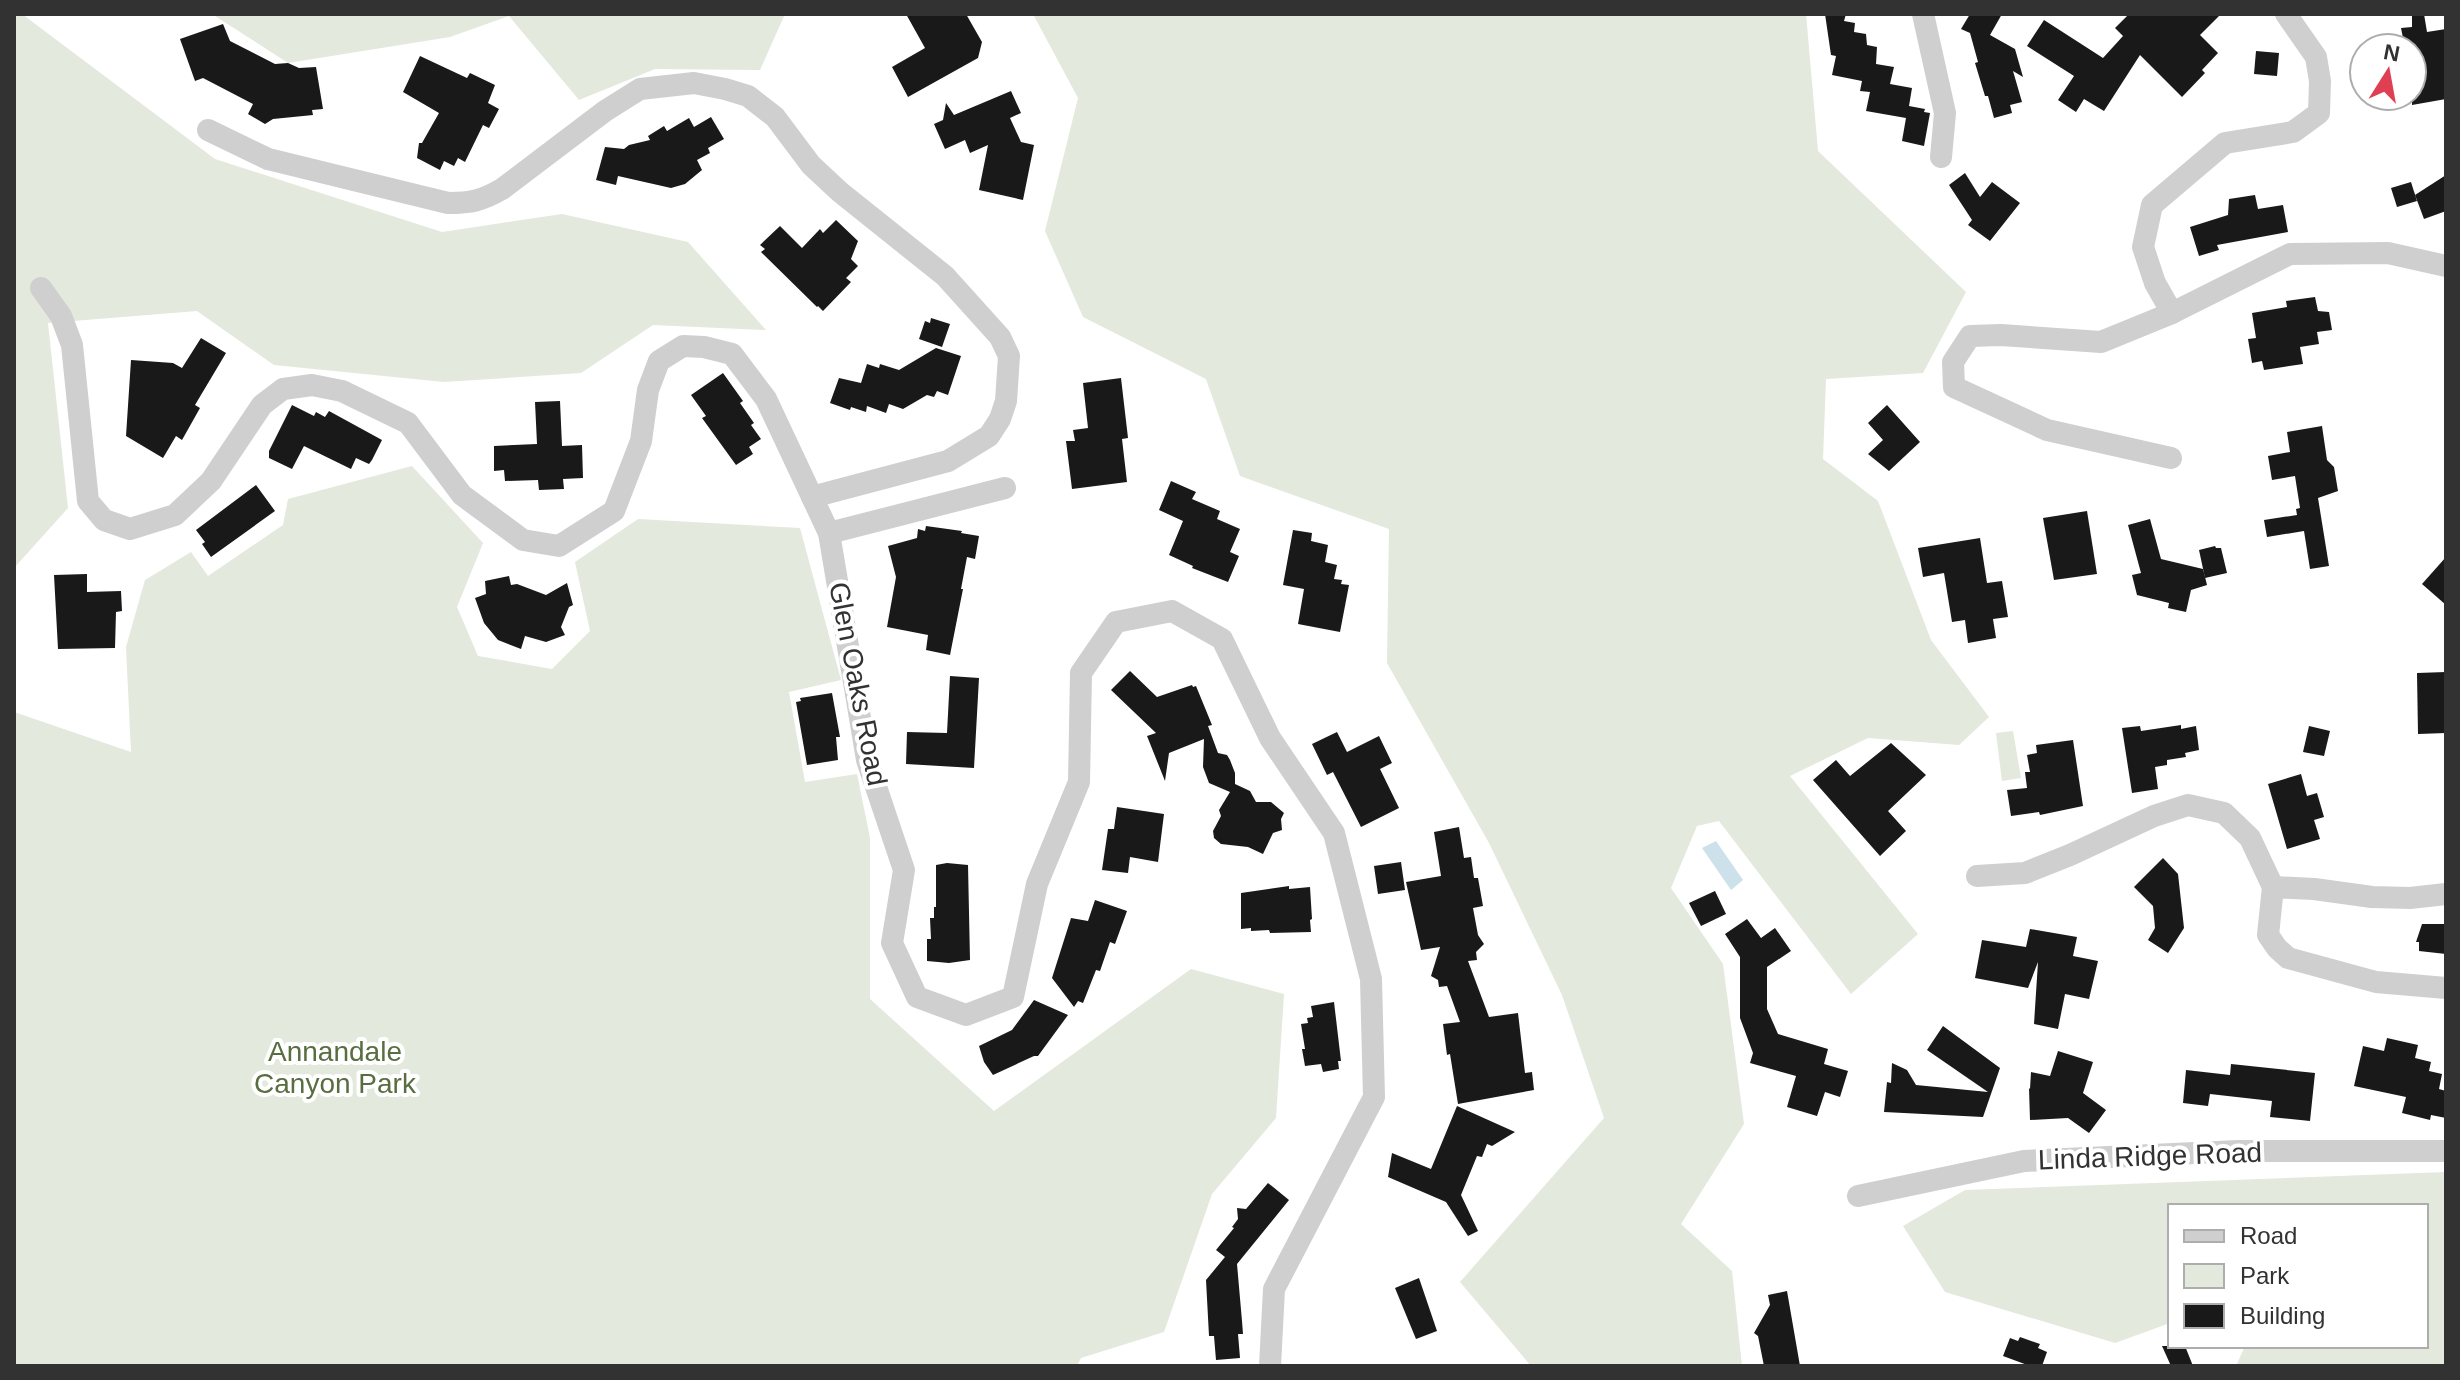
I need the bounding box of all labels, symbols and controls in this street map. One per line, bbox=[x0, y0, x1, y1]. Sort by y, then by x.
north arrow bbox=[2348, 32, 2428, 112]
text: N bbox=[2382, 39, 2402, 67]
street label: Glen Oaks Road bbox=[823, 579, 893, 789]
park label: Annandale Canyon Park bbox=[254, 1036, 417, 1099]
street label: Linda Ridge Road bbox=[2037, 1137, 2263, 1175]
legend bbox=[2168, 1204, 2428, 1348]
text: Road bbox=[2240, 1222, 2297, 1249]
text: Park bbox=[2240, 1262, 2290, 1289]
text: Building bbox=[2240, 1302, 2325, 1329]

